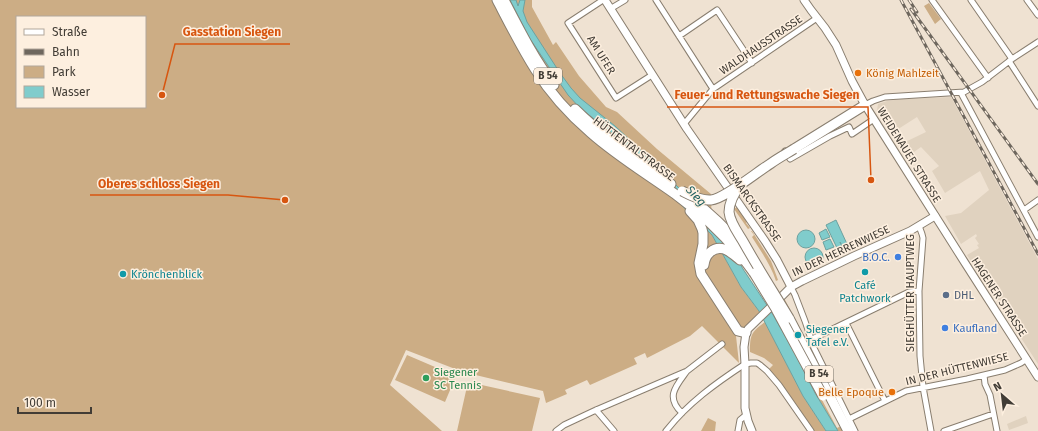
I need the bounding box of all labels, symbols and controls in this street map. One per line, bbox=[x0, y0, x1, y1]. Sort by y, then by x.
street label: WALDHAUSSTRASSE bbox=[717, 12, 805, 77]
legend bbox=[16, 16, 146, 108]
callout: Gasstation Siegen bbox=[175, 20, 290, 44]
text: Straße bbox=[52, 25, 87, 39]
text: Gasstation Siegen bbox=[183, 25, 281, 39]
street label: AM UFER bbox=[584, 33, 618, 77]
text: Bahn bbox=[52, 45, 80, 59]
text: Park bbox=[52, 65, 76, 79]
place label: König Mahlzeit bbox=[866, 67, 939, 80]
road number: B 54 bbox=[534, 68, 562, 84]
marker: König Mahlzeit bbox=[853, 68, 863, 78]
callout: Feuer- und Rettungswache Siegen bbox=[667, 83, 868, 107]
text: Wasser bbox=[52, 85, 91, 99]
text: Feuer- und Rettungswache Siegen bbox=[675, 88, 860, 102]
street label: WEIDENAUER STRASSE bbox=[874, 105, 944, 205]
street label: HÜTTENTALSTRASSE bbox=[591, 113, 678, 184]
street label: BISMARCKSTRASSE bbox=[720, 162, 784, 244]
callout: Oberes schloss Siegen bbox=[90, 171, 228, 195]
text: Oberes schloss Siegen bbox=[98, 177, 220, 191]
water label: Sieg bbox=[682, 182, 709, 209]
street label: IN DER HERRENWIESE bbox=[790, 223, 892, 279]
street label: SIEGHÜTTER HAUPTWEG bbox=[903, 234, 917, 352]
place label: B.O.C. bbox=[862, 251, 890, 264]
marker: B.O.C. bbox=[893, 252, 903, 262]
street label: HAGENER STRASSE bbox=[969, 255, 1029, 339]
marker: Café Patchwork bbox=[860, 267, 870, 277]
place label: Krönchenblick bbox=[131, 268, 203, 281]
marker: Krönchenblick bbox=[118, 269, 128, 279]
place label: Café Patchwork bbox=[839, 279, 891, 305]
place label: DHL bbox=[954, 289, 975, 302]
marker: DHL bbox=[941, 290, 951, 300]
place label: Kaufland bbox=[953, 322, 997, 335]
place label: Siegener Tafel e.V. bbox=[806, 323, 850, 349]
marker: Kaufland bbox=[940, 323, 950, 333]
marker: Siegener Tafel e.V. bbox=[793, 330, 803, 340]
street label: IN DER HÜTTENWIESE bbox=[904, 350, 1010, 388]
place label: Siegener SC Tennis bbox=[434, 366, 481, 392]
road number: B 54 bbox=[805, 366, 833, 382]
marker: Siegener SC Tennis bbox=[421, 373, 431, 383]
north arrow bbox=[982, 375, 1022, 415]
place label: Belle Epoque bbox=[818, 386, 884, 399]
marker: Belle Epoque bbox=[887, 387, 897, 397]
scale bar bbox=[18, 389, 91, 415]
text: 100 m bbox=[24, 396, 56, 410]

